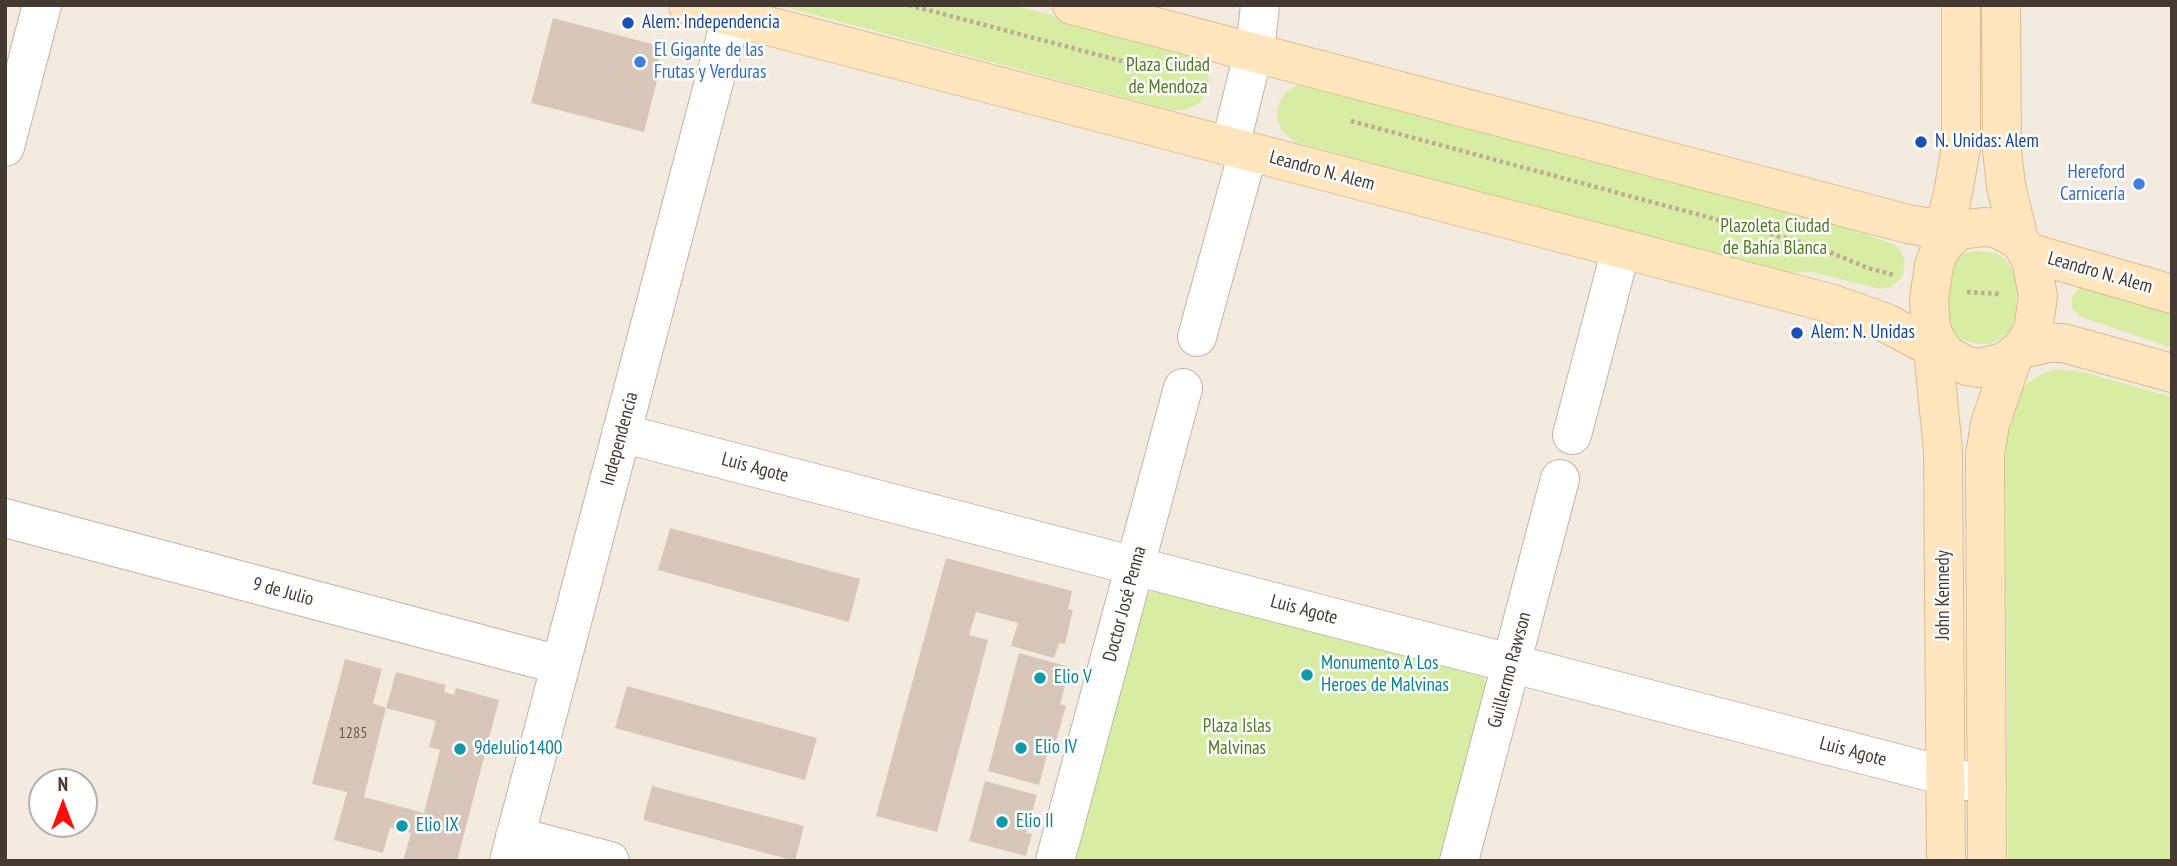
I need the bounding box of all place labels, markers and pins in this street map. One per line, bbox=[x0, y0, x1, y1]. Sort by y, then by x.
place label: Alem: Independencia bbox=[642, 12, 780, 34]
marker: Alem: Independencia bbox=[620, 15, 636, 31]
place label: El Gigante de las Frutas y Verduras bbox=[654, 40, 766, 84]
marker: El Gigante de las Frutas y Verduras bbox=[632, 54, 648, 70]
place label: N. Unidas: Alem bbox=[1935, 131, 2039, 153]
marker: N. Unidas: Alem bbox=[1913, 134, 1929, 150]
place label: Hereford Carnicería bbox=[2060, 162, 2125, 206]
marker: Hereford Carnicería bbox=[2131, 176, 2147, 192]
place label: Alem: N. Unidas bbox=[1811, 322, 1915, 344]
marker: Alem: N. Unidas bbox=[1789, 325, 1805, 341]
place label: Monumento A Los Heroes de Malvinas bbox=[1321, 653, 1449, 697]
place label: Elio V bbox=[1054, 667, 1092, 689]
marker: Monumento A Los Heroes de Malvinas bbox=[1299, 667, 1315, 683]
marker: Elio V bbox=[1032, 670, 1048, 686]
place label: Elio IV bbox=[1035, 737, 1077, 759]
place label: 9deJulio1400 bbox=[474, 738, 562, 760]
marker: Elio IV bbox=[1013, 740, 1029, 756]
marker: 9deJulio1400 bbox=[452, 741, 468, 757]
place label: Elio II bbox=[1016, 811, 1054, 833]
marker: Elio II bbox=[994, 814, 1010, 830]
place label: Elio IX bbox=[416, 815, 459, 837]
marker: Elio IX bbox=[394, 818, 410, 834]

